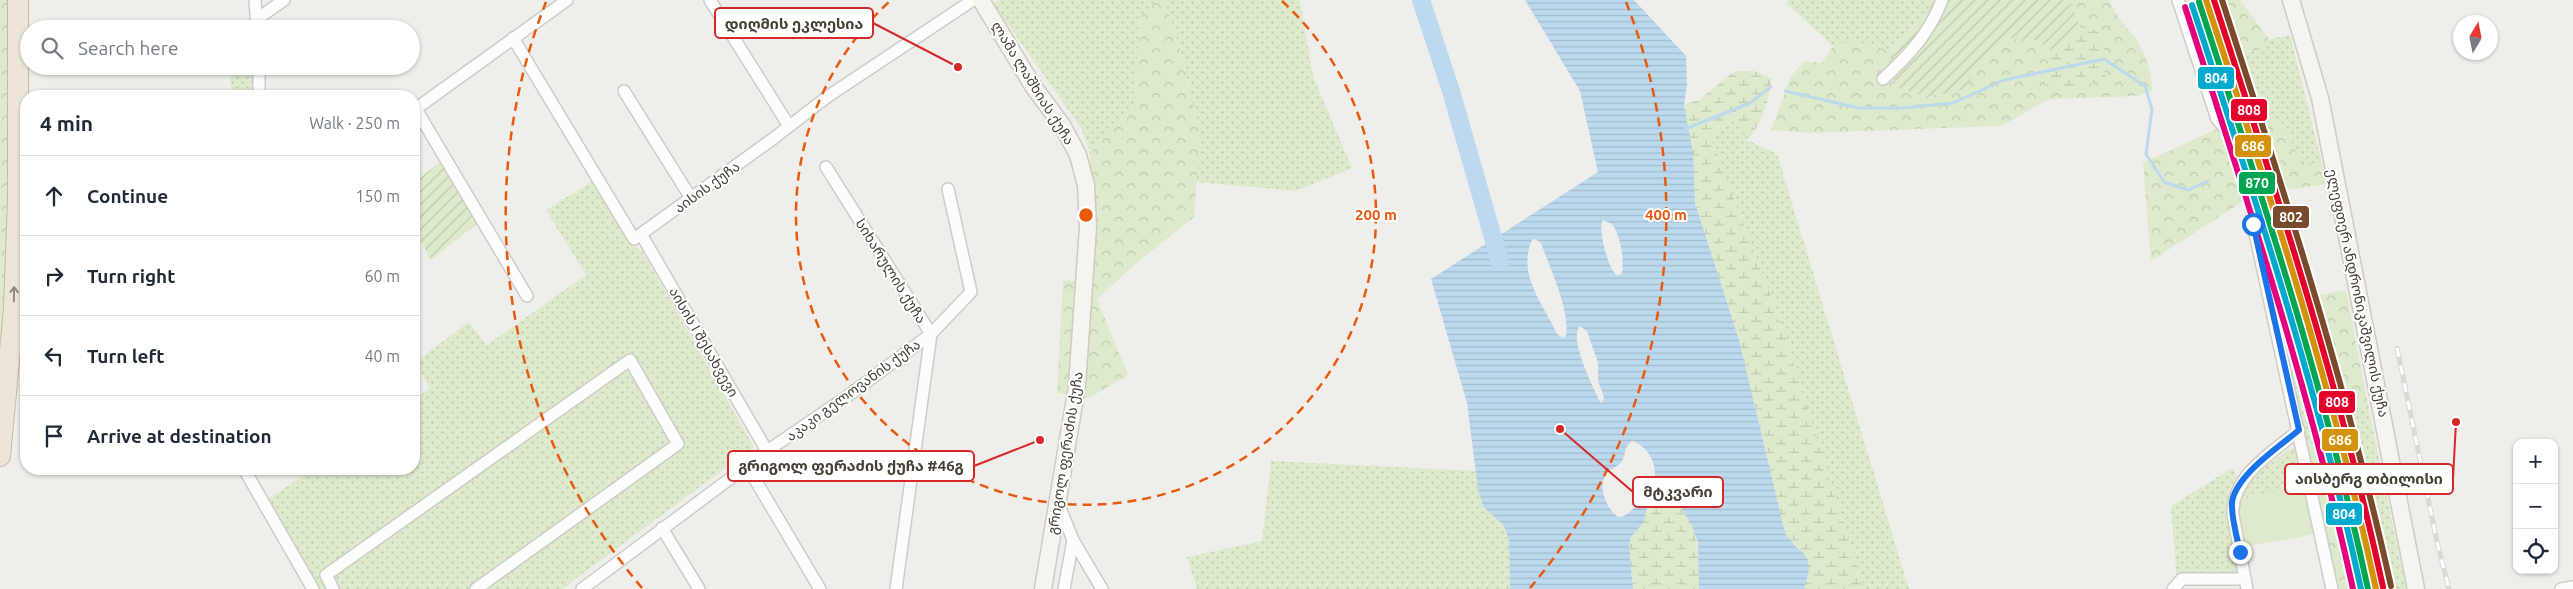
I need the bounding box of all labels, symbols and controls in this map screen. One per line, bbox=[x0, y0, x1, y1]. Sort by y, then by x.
callout: დიღმის ეკლესია bbox=[715, 8, 873, 38]
text: დიღმის ეკლესია bbox=[725, 15, 863, 33]
north arrow bbox=[2453, 15, 2498, 60]
street label: ლაშა ლაშხიას ქუჩა bbox=[988, 18, 1077, 148]
search box bbox=[20, 20, 420, 75]
icon: search bbox=[38, 34, 66, 62]
text: Search here bbox=[78, 37, 178, 59]
line badge: 804 bbox=[2197, 66, 2235, 90]
text: 804 bbox=[2204, 70, 2228, 86]
line badge: 808 bbox=[2230, 98, 2268, 122]
text: 808 bbox=[2237, 102, 2261, 118]
text: 4 min bbox=[40, 111, 93, 135]
text: Walk · 250 m bbox=[309, 114, 400, 132]
line badge: 686 bbox=[2234, 134, 2272, 158]
text: 686 bbox=[2241, 138, 2265, 154]
street label: აისის ქუჩა bbox=[671, 158, 743, 217]
street label: ელეფთერ ანდრონიკაშვილის ქუჩა bbox=[2323, 167, 2392, 419]
line badge: 870 bbox=[2238, 171, 2276, 195]
text: 870 bbox=[2245, 175, 2269, 191]
icon: ahead bbox=[40, 182, 68, 210]
text: Continue bbox=[87, 185, 168, 207]
text: 150 m bbox=[355, 187, 400, 205]
line badge: 802 bbox=[2272, 205, 2310, 229]
centre of rings bbox=[1077, 206, 1095, 224]
text: 200 m bbox=[1355, 206, 1397, 223]
text: 400 m bbox=[1645, 206, 1687, 223]
text: 802 bbox=[2279, 209, 2303, 225]
route start bbox=[2242, 213, 2265, 236]
street label: სიხარულის ქუჩა bbox=[852, 216, 930, 327]
icon: right bbox=[40, 262, 68, 290]
text: Turn right bbox=[87, 265, 175, 287]
text: 60 m bbox=[364, 267, 400, 285]
street label: აისის I შესახვევი bbox=[665, 284, 742, 400]
one-way arrow bbox=[10, 287, 19, 303]
street label: აკაკი გელოვანის ქუჩა bbox=[783, 336, 924, 445]
icon: left bbox=[40, 342, 68, 370]
text: Turn left bbox=[87, 345, 165, 367]
text: 40 m bbox=[364, 347, 400, 365]
street label: გრიგოლ ფერაძის ქუჩა bbox=[1044, 370, 1087, 536]
line badge: 808 bbox=[2318, 390, 2356, 414]
text: 808 bbox=[2325, 394, 2349, 410]
icon: arrive bbox=[40, 422, 68, 450]
text: Arrive at destination bbox=[87, 425, 272, 447]
line badge: 686 bbox=[2321, 428, 2359, 452]
text: 686 bbox=[2328, 432, 2352, 448]
map controls bbox=[2513, 439, 2558, 574]
button: + bbox=[2513, 439, 2558, 484]
callout: გრიგოლ ფერაძის ქუჩა #46გ bbox=[728, 451, 974, 481]
text: გრიგოლ ფერაძის ქუჩა #46გ bbox=[738, 457, 964, 475]
callout: აისბერგ თბილისი bbox=[2285, 464, 2453, 494]
text: აისბერგ თბილისი bbox=[2295, 470, 2443, 488]
callout: მტკვარი bbox=[1633, 477, 1723, 507]
text: მტკვარი bbox=[1643, 483, 1713, 501]
button: − bbox=[2513, 484, 2558, 529]
line badge: 804 bbox=[2325, 502, 2363, 526]
text: 804 bbox=[2332, 506, 2356, 522]
button: locate bbox=[2513, 529, 2558, 574]
route end bbox=[2229, 541, 2252, 564]

